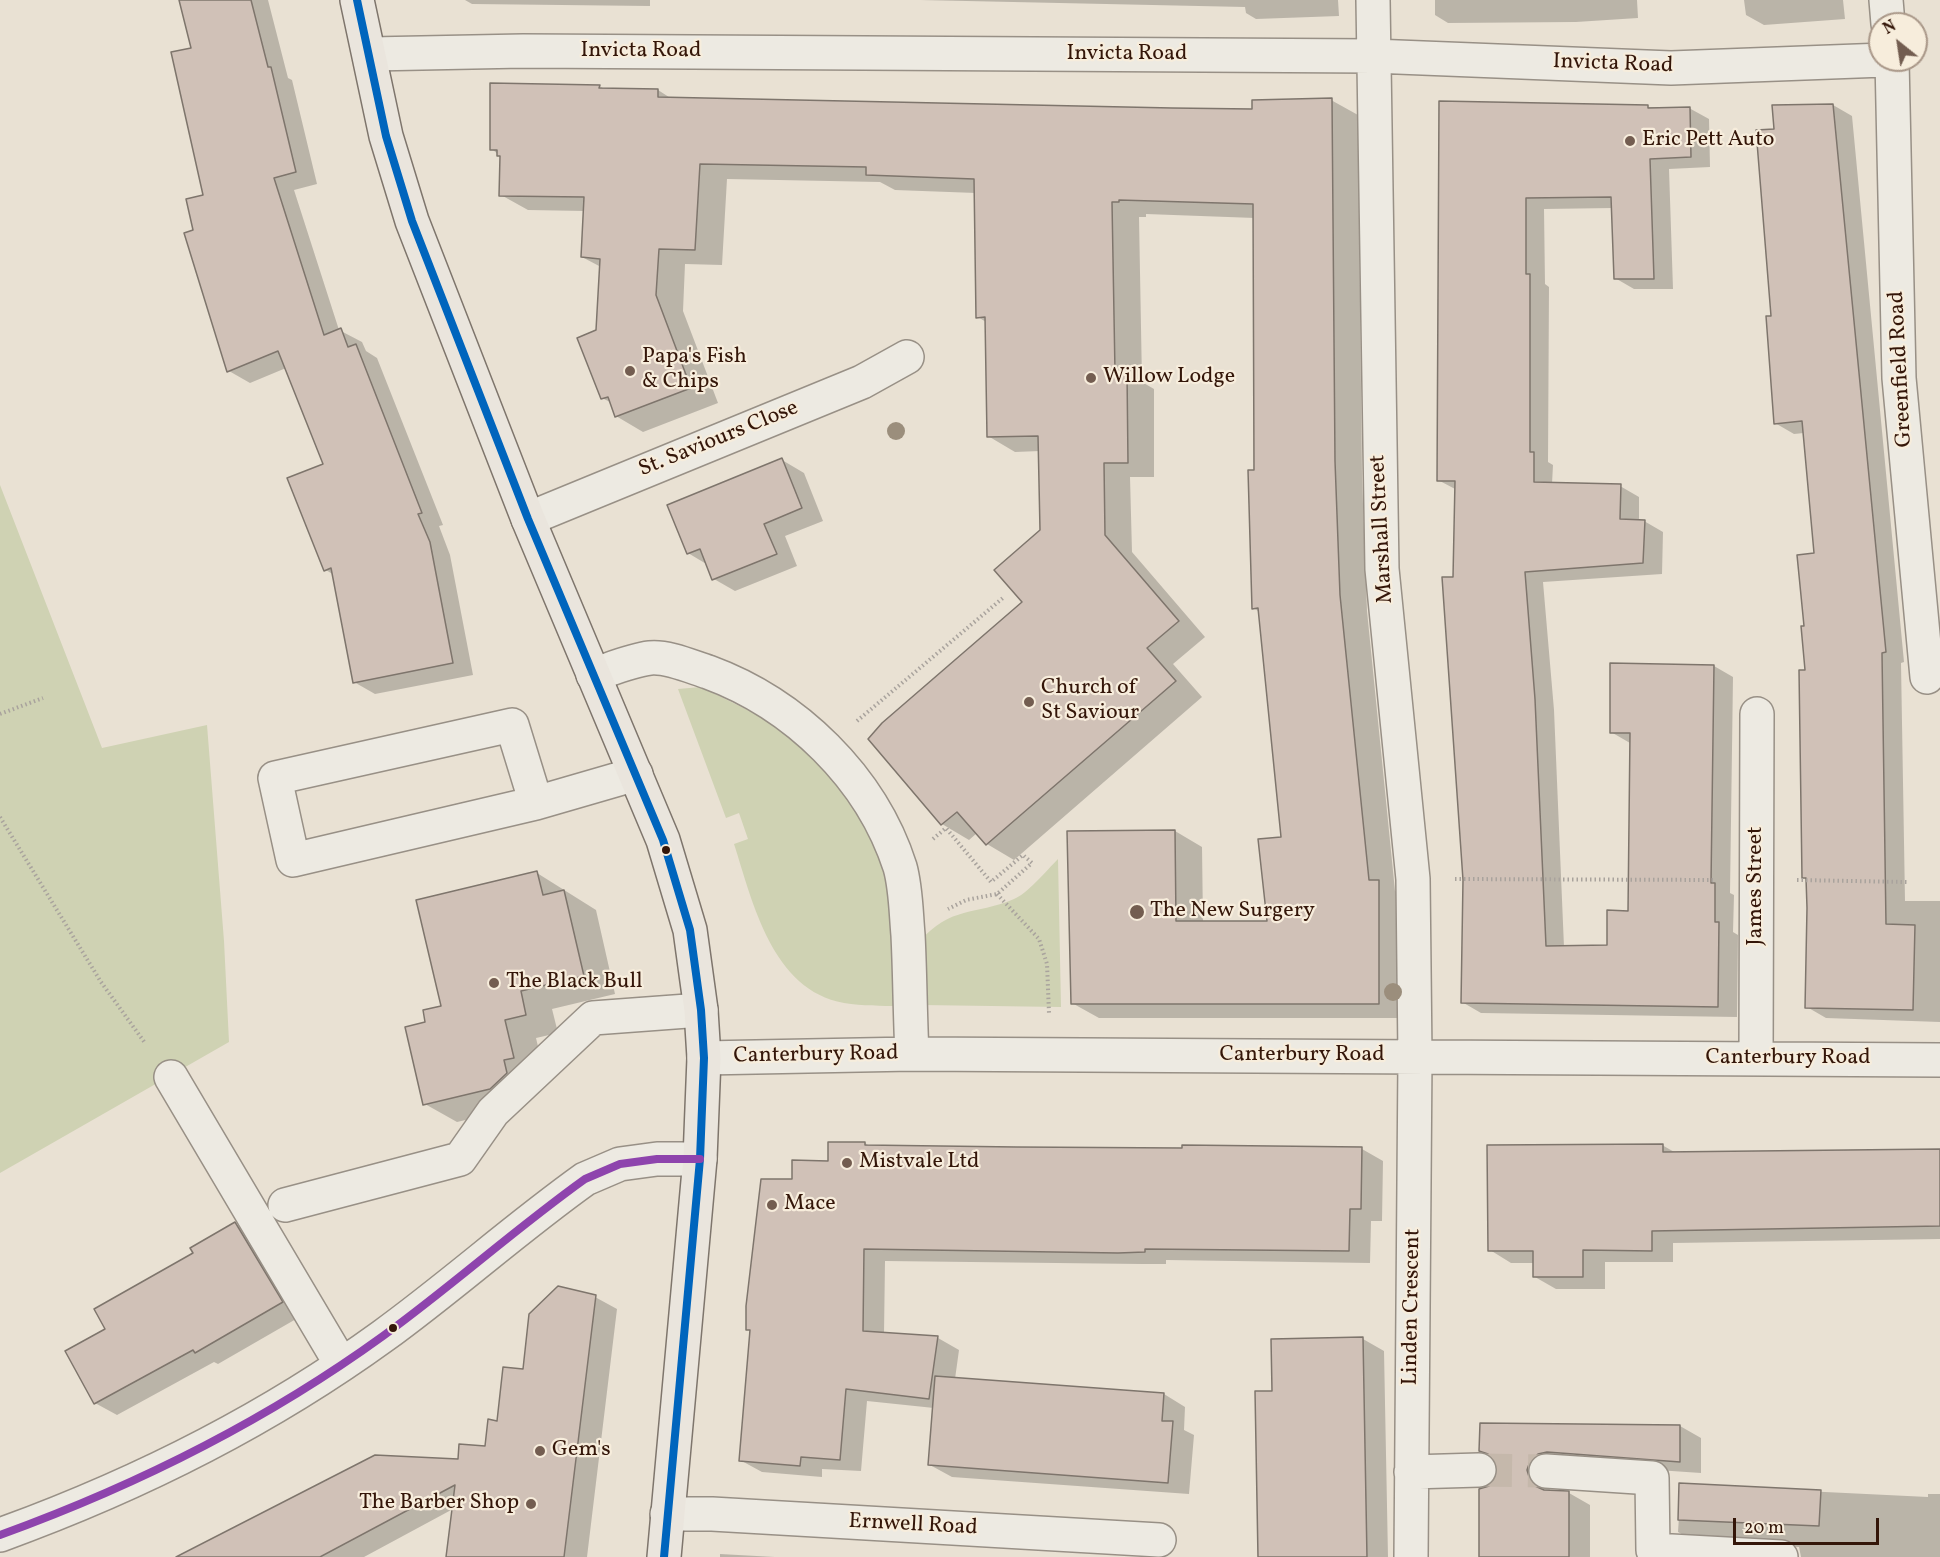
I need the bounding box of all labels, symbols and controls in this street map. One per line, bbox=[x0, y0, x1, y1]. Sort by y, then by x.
north arrow bbox=[1868, 12, 1928, 72]
text: N bbox=[1879, 16, 1901, 41]
street label: Invicta Road bbox=[581, 39, 701, 65]
street label: Invicta Road bbox=[1067, 42, 1187, 68]
street label: Invicta Road bbox=[1552, 50, 1674, 80]
place label: Eric Pett Auto bbox=[1642, 128, 1774, 154]
marker: Eric Pett Auto bbox=[1623, 134, 1637, 148]
street label: Greenfield Road bbox=[1885, 290, 1919, 448]
place label: Papa's Fish & Chips bbox=[642, 345, 747, 396]
marker: Papa's Fish & Chips bbox=[623, 364, 637, 378]
place label: Willow Lodge bbox=[1103, 365, 1235, 391]
marker: Willow Lodge bbox=[1084, 371, 1098, 385]
street label: St. Saviours Close bbox=[635, 396, 803, 484]
street label: Marshall Street bbox=[1366, 454, 1400, 604]
place label: Church of St Saviour bbox=[1041, 676, 1139, 728]
marker: Church of St Saviour bbox=[1022, 695, 1036, 709]
street label: James Street bbox=[1744, 826, 1770, 946]
unlabelled marker bbox=[660, 844, 672, 856]
place label: The New Surgery bbox=[1150, 899, 1315, 925]
marker: The New Surgery bbox=[1128, 903, 1146, 921]
place label: The Black Bull bbox=[506, 970, 643, 996]
marker: The Black Bull bbox=[487, 976, 501, 990]
street label: Canterbury Road bbox=[733, 1041, 899, 1071]
street label: Canterbury Road bbox=[1219, 1043, 1385, 1069]
street label: Canterbury Road bbox=[1705, 1046, 1871, 1072]
place label: Mistvale Ltd bbox=[859, 1150, 979, 1176]
marker: Mistvale Ltd bbox=[840, 1156, 854, 1170]
place label: Mace bbox=[784, 1192, 836, 1218]
marker: Mace bbox=[765, 1198, 779, 1212]
street label: Linden Crescent bbox=[1398, 1228, 1428, 1386]
unlabelled marker bbox=[387, 1322, 399, 1334]
place label: Gem's bbox=[552, 1438, 611, 1464]
marker: Gem's bbox=[533, 1444, 547, 1458]
place label: The Barber Shop bbox=[359, 1491, 519, 1517]
marker: The Barber Shop bbox=[524, 1497, 538, 1511]
scale bar bbox=[1736, 1506, 1882, 1544]
street label: Ernwell Road bbox=[848, 1509, 978, 1543]
text: 20 m bbox=[1744, 1516, 1784, 1541]

